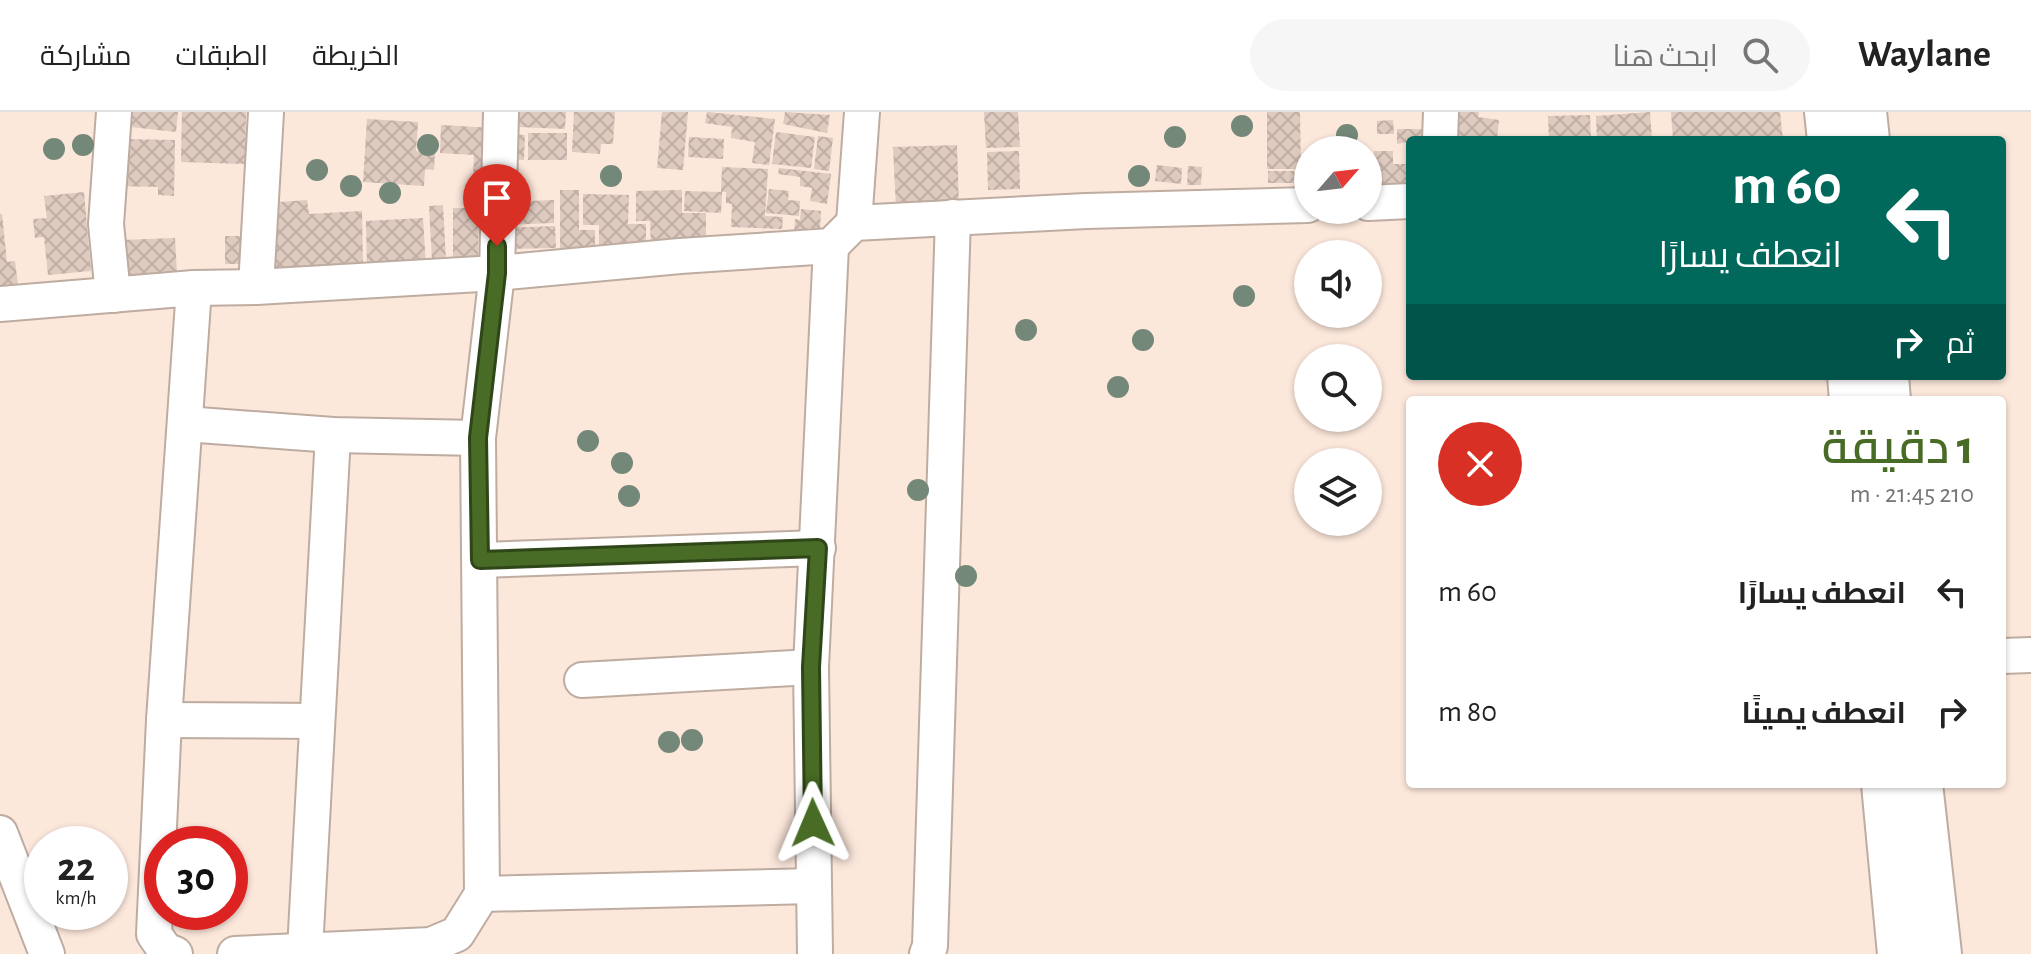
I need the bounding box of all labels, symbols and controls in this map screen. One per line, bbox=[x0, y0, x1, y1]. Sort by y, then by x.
search box bbox=[1250, 19, 1810, 91]
icon: search bbox=[1738, 33, 1782, 77]
text: Waylane bbox=[1858, 36, 1991, 74]
text: ابحث هنا bbox=[1613, 42, 1718, 72]
text: مشاركة bbox=[40, 43, 131, 71]
text: الطبقات bbox=[175, 43, 268, 71]
text: الخريطة bbox=[312, 43, 399, 71]
north arrow bbox=[1294, 136, 1382, 224]
map controls bbox=[1294, 136, 1382, 536]
text: 60 m bbox=[1732, 158, 1842, 214]
pin bbox=[463, 164, 531, 246]
icon: left bbox=[1870, 168, 1974, 272]
icon: arrive bbox=[475, 176, 519, 220]
text: انعطف يسارًا bbox=[1659, 238, 1842, 274]
button: sound bbox=[1294, 240, 1382, 328]
icon: right bbox=[1886, 320, 1930, 364]
text: ثم bbox=[1946, 329, 1974, 359]
button: search bbox=[1294, 344, 1382, 432]
button: close bbox=[1438, 422, 1522, 506]
text: 1 دقيقة bbox=[1822, 425, 1974, 473]
button: layers bbox=[1294, 448, 1382, 536]
text: 210 m · 21:45 bbox=[1850, 481, 1974, 507]
icon: left bbox=[1930, 570, 1974, 614]
text: 60 m bbox=[1438, 577, 1497, 607]
text: انعطف يسارًا bbox=[1738, 579, 1906, 609]
icon: right bbox=[1930, 690, 1974, 734]
text: 80 m bbox=[1438, 697, 1497, 727]
text: انعطف يمينًا bbox=[1742, 699, 1906, 729]
position arrow bbox=[771, 781, 855, 865]
speed limit sign: 30 bbox=[144, 826, 248, 930]
text: 22 bbox=[57, 848, 95, 888]
text: km/h bbox=[55, 888, 97, 908]

